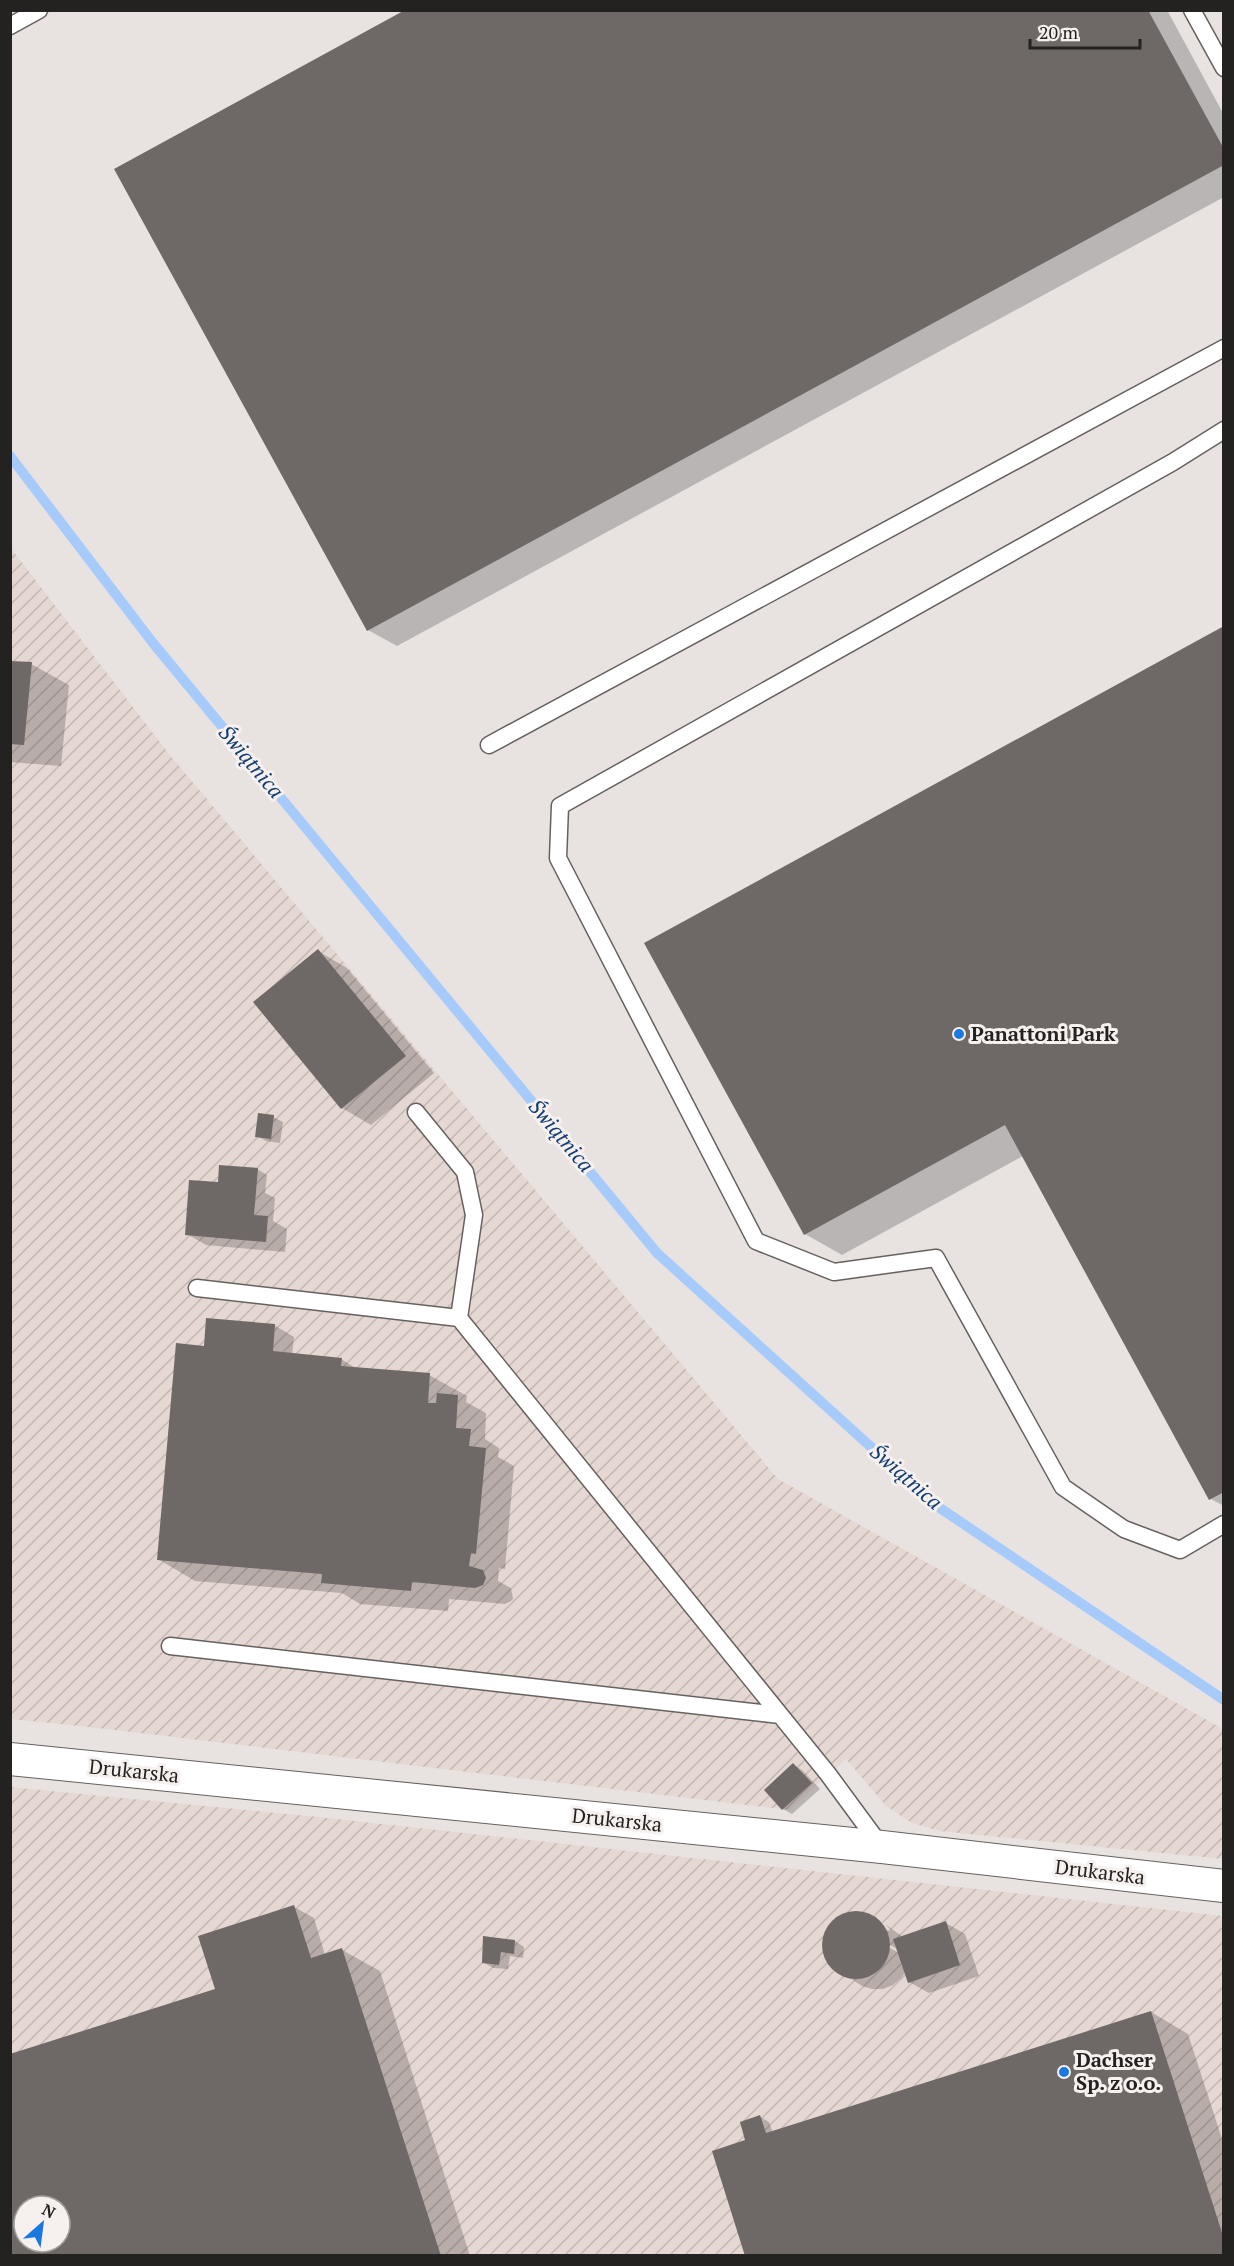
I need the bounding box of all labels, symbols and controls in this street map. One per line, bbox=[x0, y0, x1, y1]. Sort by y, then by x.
scale bar bbox=[1030, 12, 1140, 50]
text: 20 m bbox=[1039, 20, 1079, 44]
water label: Świątnica bbox=[213, 719, 291, 804]
place label: Panattoni Park bbox=[971, 1020, 1116, 1047]
marker: Panattoni Park bbox=[952, 1027, 966, 1041]
water label: Świątnica bbox=[523, 1093, 601, 1178]
water label: Świątnica bbox=[865, 1437, 949, 1515]
street label: Drukarska bbox=[88, 1752, 180, 1789]
street label: Drukarska bbox=[571, 1801, 663, 1838]
street label: Drukarska bbox=[1054, 1853, 1147, 1890]
place label: Dachser Sp. z o.o. bbox=[1076, 2046, 1161, 2096]
marker: Dachser Sp. z o.o. bbox=[1057, 2065, 1071, 2079]
north arrow bbox=[12, 2194, 72, 2254]
text: N bbox=[39, 2198, 60, 2223]

